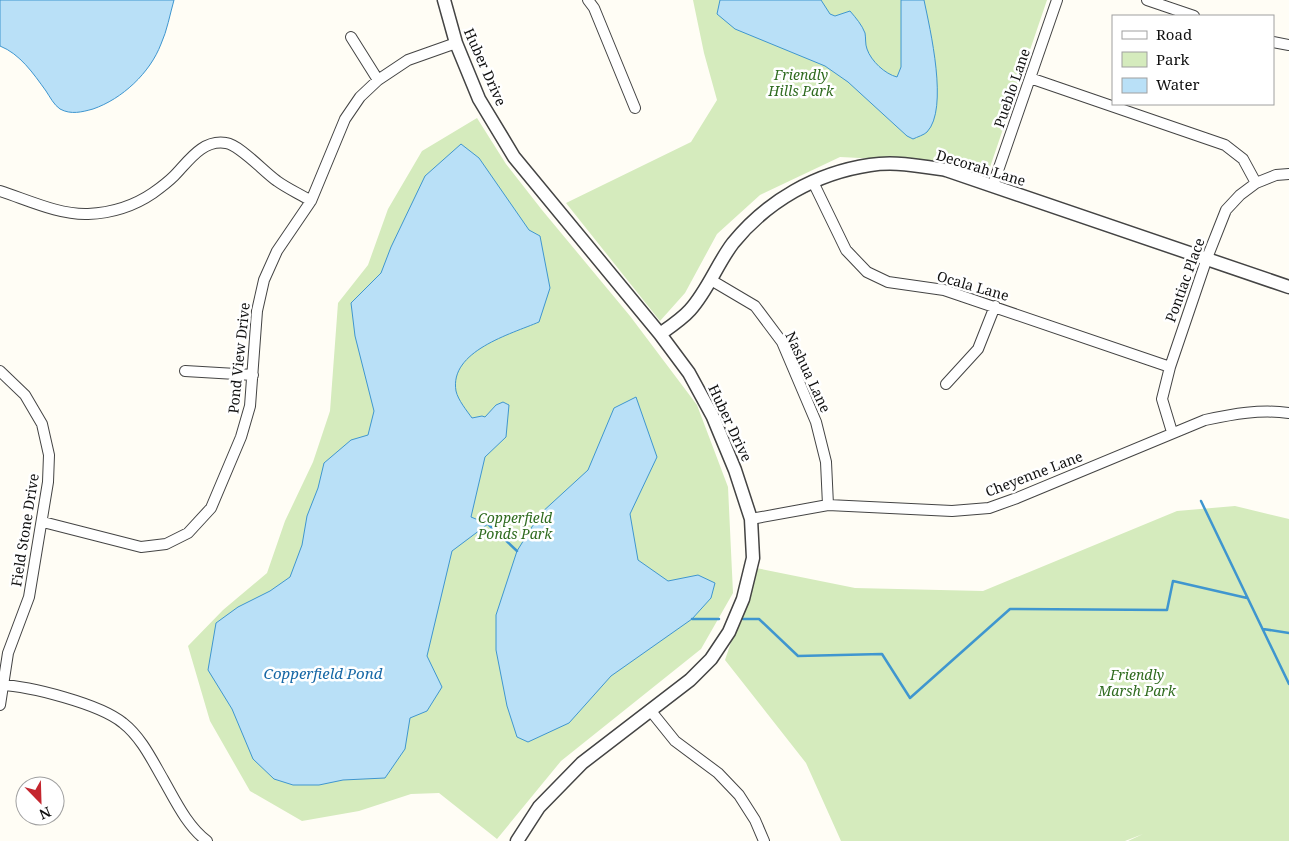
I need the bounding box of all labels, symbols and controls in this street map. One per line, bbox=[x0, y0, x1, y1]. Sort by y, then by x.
legend bbox=[1112, 15, 1274, 105]
text: Road bbox=[1156, 24, 1192, 44]
street label: Huber Drive bbox=[460, 25, 511, 109]
street label: Pueblo Lane bbox=[989, 46, 1034, 130]
text: Park bbox=[1156, 49, 1190, 69]
park label: Friendly Hills Park bbox=[767, 65, 835, 100]
text: Water bbox=[1156, 74, 1199, 94]
street label: Decorah Lane bbox=[934, 145, 1028, 190]
street label: Pontiac Place bbox=[1160, 235, 1209, 325]
street label: Ocala Lane bbox=[935, 266, 1011, 305]
street label: Pond View Drive bbox=[223, 301, 254, 415]
street label: Nashua Lane bbox=[781, 328, 836, 415]
street label: Huber Drive bbox=[704, 381, 757, 464]
street label: Cheyenne Lane bbox=[982, 446, 1085, 501]
street label: Field Stone Drive bbox=[6, 472, 43, 588]
park label: Copperfield Ponds Park bbox=[477, 508, 553, 543]
water label: Copperfield Pond bbox=[264, 663, 383, 683]
park label: Friendly Marsh Park bbox=[1097, 665, 1177, 700]
north arrow bbox=[15, 776, 65, 826]
text: N bbox=[36, 803, 54, 824]

